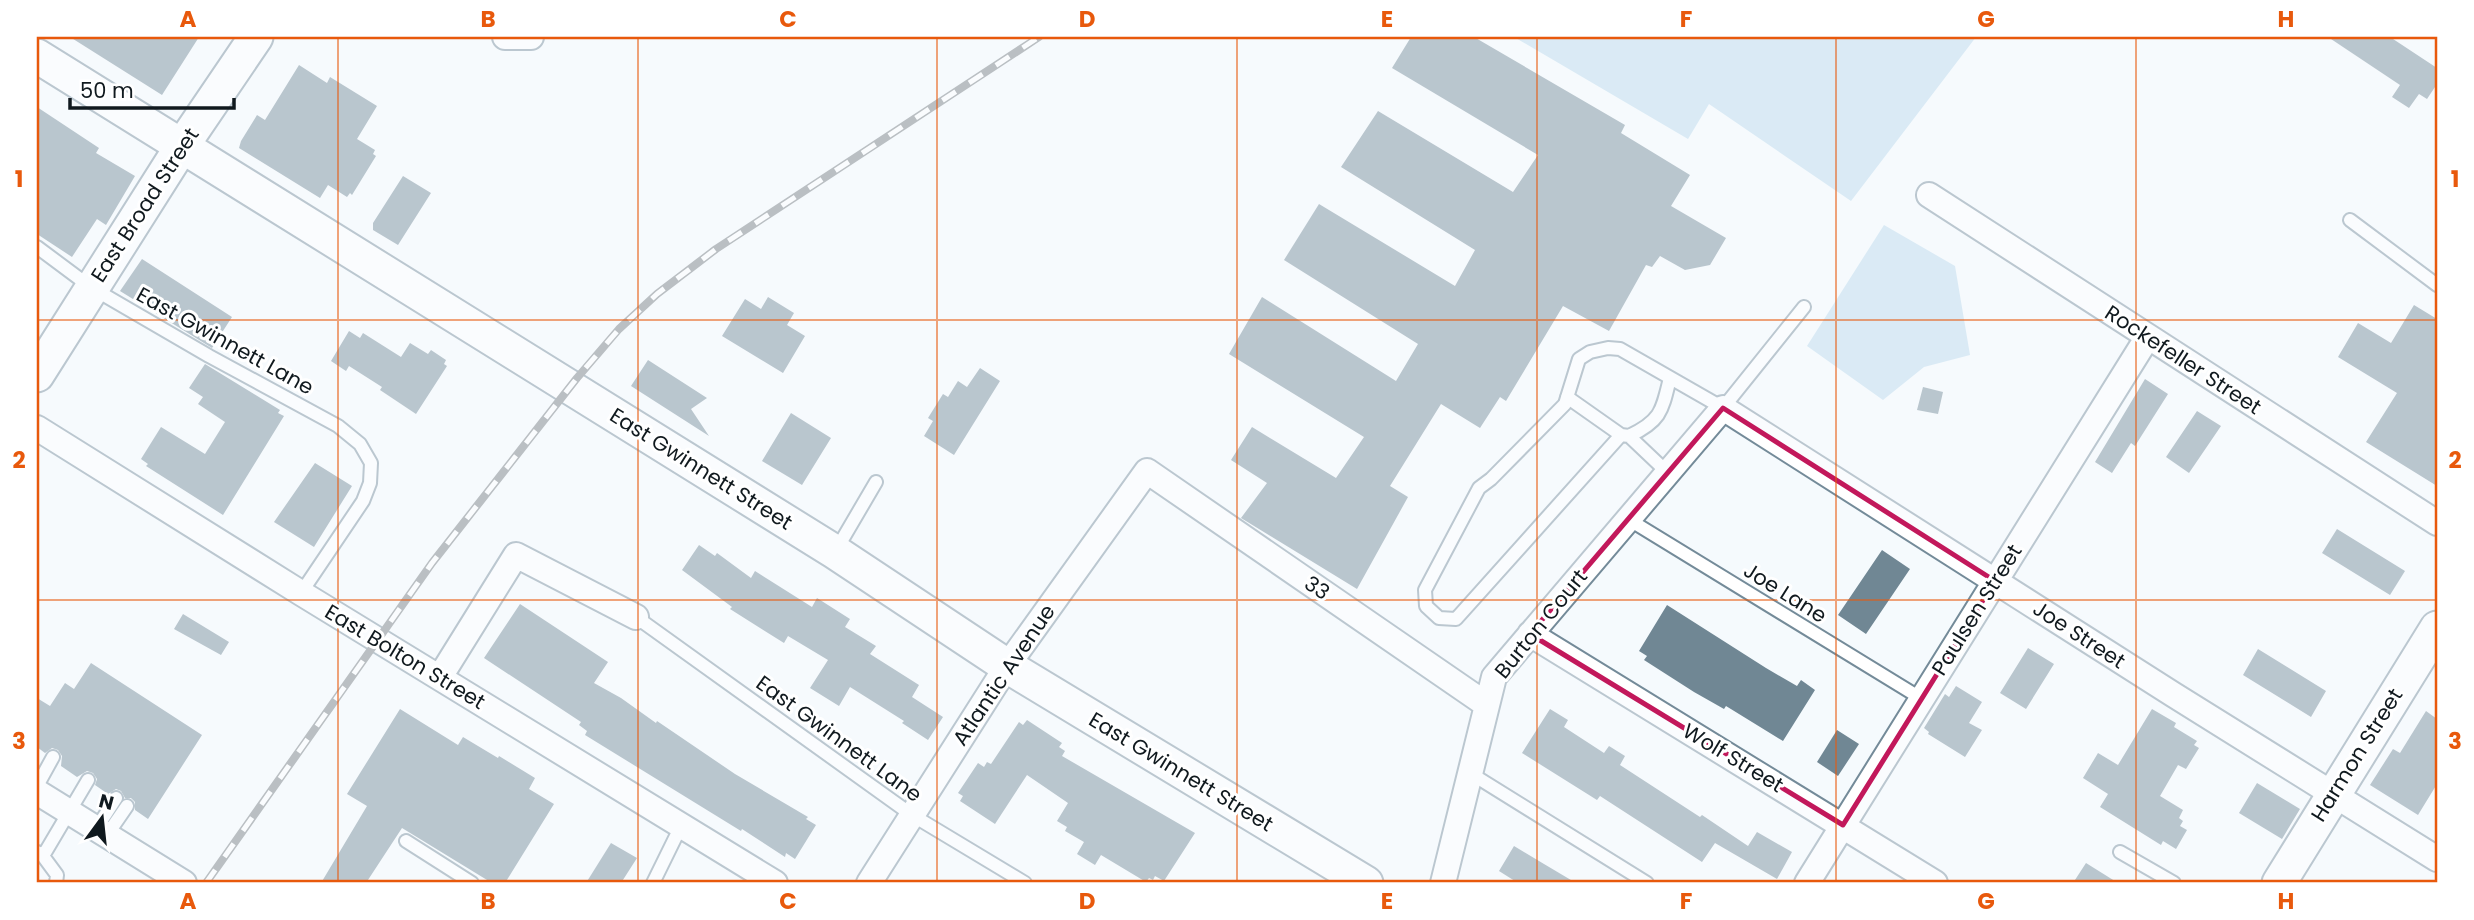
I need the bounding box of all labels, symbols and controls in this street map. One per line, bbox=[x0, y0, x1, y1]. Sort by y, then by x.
text: A bbox=[180, 3, 197, 35]
text: B bbox=[480, 3, 496, 35]
text: C bbox=[779, 3, 797, 35]
text: D bbox=[1079, 3, 1095, 35]
text: E bbox=[1381, 3, 1393, 35]
text: F bbox=[1680, 3, 1692, 35]
text: G bbox=[1977, 3, 1995, 35]
text: H bbox=[2278, 3, 2294, 35]
scale bar bbox=[70, 66, 234, 110]
text: 50 m bbox=[80, 76, 134, 105]
street label: East Broad Street bbox=[84, 122, 205, 288]
text: 1 bbox=[15, 163, 23, 195]
text: 1 bbox=[2451, 163, 2459, 195]
street label: East Gwinnett Lane bbox=[131, 280, 319, 401]
street label: Rockefeller Street bbox=[2099, 298, 2267, 421]
street label: East Gwinnett Street bbox=[604, 401, 798, 537]
text: 2 bbox=[12, 444, 26, 476]
text: 2 bbox=[2448, 444, 2462, 476]
street label: Paulsen Street bbox=[1925, 539, 2028, 681]
street label: Joe Lane bbox=[1738, 556, 1832, 629]
street label: Burton Court bbox=[1488, 563, 1594, 684]
street label: 33 bbox=[1299, 569, 1336, 607]
street label: Joe Street bbox=[2027, 594, 2131, 675]
street label: East Bolton Street bbox=[320, 597, 491, 716]
street label: Atlantic Avenue bbox=[946, 598, 1062, 751]
street label: East Gwinnett Lane bbox=[751, 669, 928, 809]
street label: Harmon Street bbox=[2304, 683, 2409, 827]
street label: East Gwinnett Street bbox=[1084, 705, 1279, 838]
street label: Wolf Street bbox=[1677, 716, 1789, 799]
text: 3 bbox=[12, 725, 26, 757]
text: 3 bbox=[2448, 725, 2462, 757]
north arrow bbox=[66, 783, 136, 853]
text: N bbox=[96, 787, 117, 817]
text: A bbox=[180, 885, 197, 917]
text: B bbox=[480, 885, 496, 917]
text: C bbox=[779, 885, 797, 917]
text: D bbox=[1079, 885, 1095, 917]
text: E bbox=[1381, 885, 1393, 917]
text: F bbox=[1680, 885, 1692, 917]
text: G bbox=[1977, 885, 1995, 917]
text: H bbox=[2278, 885, 2294, 917]

